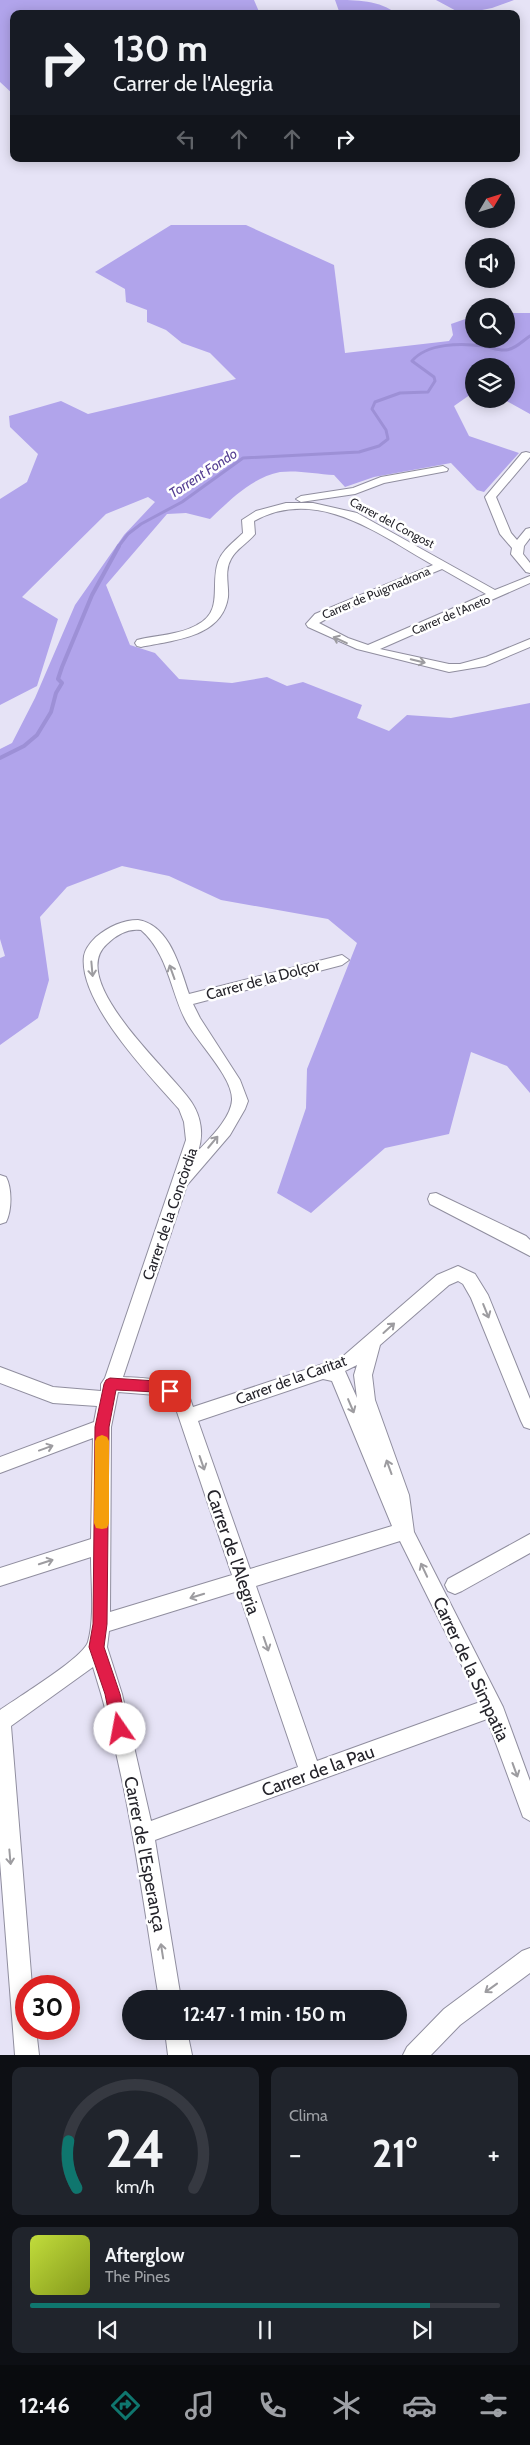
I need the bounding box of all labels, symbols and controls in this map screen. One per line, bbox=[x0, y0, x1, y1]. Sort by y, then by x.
text: 130 m bbox=[113, 27, 208, 70]
icon: right bbox=[30, 30, 95, 95]
text: Carrer de l'Alegria bbox=[113, 70, 273, 97]
icon: left bbox=[172, 125, 200, 153]
icon: ahead bbox=[225, 125, 253, 153]
icon: ahead bbox=[278, 125, 306, 153]
icon: right bbox=[331, 125, 359, 153]
north arrow bbox=[465, 178, 515, 228]
map controls bbox=[465, 178, 515, 408]
button: sound bbox=[465, 238, 515, 288]
button: search bbox=[465, 298, 515, 348]
button: layers bbox=[465, 358, 515, 408]
water label: Torrent Fondo bbox=[165, 444, 241, 502]
street label: Carrer del Congost bbox=[347, 494, 437, 551]
street label: Carrer de Puigmadrona bbox=[319, 563, 432, 622]
street label: Carrer de l'Aneto bbox=[409, 591, 493, 638]
one-way arrow bbox=[333, 634, 348, 644]
one-way arrow bbox=[409, 657, 425, 666]
street label: Carrer de la Dolçor bbox=[204, 956, 322, 1004]
one-way arrow bbox=[87, 960, 97, 976]
one-way arrow bbox=[167, 964, 176, 980]
one-way arrow bbox=[208, 1136, 219, 1149]
street label: Carrer de la Concòrdia bbox=[139, 1145, 201, 1283]
one-way arrow bbox=[482, 1303, 491, 1318]
one-way arrow bbox=[383, 1323, 396, 1334]
street label: Carrer de la Caritat bbox=[233, 1352, 349, 1408]
pin bbox=[149, 1370, 191, 1412]
icon: arrive bbox=[156, 1377, 184, 1405]
one-way arrow bbox=[347, 1398, 356, 1413]
one-way arrow bbox=[37, 1443, 53, 1452]
one-way arrow bbox=[198, 1454, 208, 1470]
one-way arrow bbox=[384, 1460, 393, 1475]
street label: Carrer de l'Alegria bbox=[201, 1487, 265, 1618]
one-way arrow bbox=[38, 1557, 54, 1566]
one-way arrow bbox=[419, 1563, 428, 1578]
one-way arrow bbox=[189, 1591, 205, 1601]
street label: Carrer de la Simpatia bbox=[428, 1593, 514, 1745]
one-way arrow bbox=[261, 1636, 271, 1652]
position arrow bbox=[93, 1702, 145, 1754]
street label: Carrer de la Pau bbox=[259, 1740, 377, 1802]
one-way arrow bbox=[511, 1761, 520, 1777]
street label: Carrer de l'Esperança bbox=[119, 1774, 171, 1934]
one-way arrow bbox=[5, 1849, 15, 1865]
one-way arrow bbox=[157, 1943, 167, 1959]
speed limit sign: 30 bbox=[15, 1975, 80, 2040]
one-way arrow bbox=[485, 1983, 498, 1994]
text: 12:47 · 1 min · 150 m bbox=[183, 2003, 346, 2026]
text: Clima bbox=[289, 2106, 328, 2125]
text: 24 bbox=[106, 2117, 165, 2180]
text: 21° bbox=[372, 2130, 417, 2177]
text: − bbox=[289, 2137, 301, 2171]
text: + bbox=[488, 2137, 500, 2171]
text: km/h bbox=[116, 2176, 155, 2197]
text: Afterglow bbox=[105, 2244, 185, 2267]
text: The Pines bbox=[105, 2267, 170, 2286]
icon: previous bbox=[94, 2316, 122, 2344]
icon: pause bbox=[251, 2316, 279, 2344]
icon: next bbox=[408, 2316, 436, 2344]
icon: directions bbox=[108, 2388, 143, 2423]
icon: music bbox=[182, 2388, 217, 2423]
icon: phone bbox=[255, 2388, 290, 2423]
icon: climate bbox=[329, 2388, 364, 2423]
icon: car bbox=[402, 2388, 437, 2423]
icon: filters bbox=[476, 2388, 511, 2423]
text: 12:46 bbox=[19, 2392, 70, 2419]

